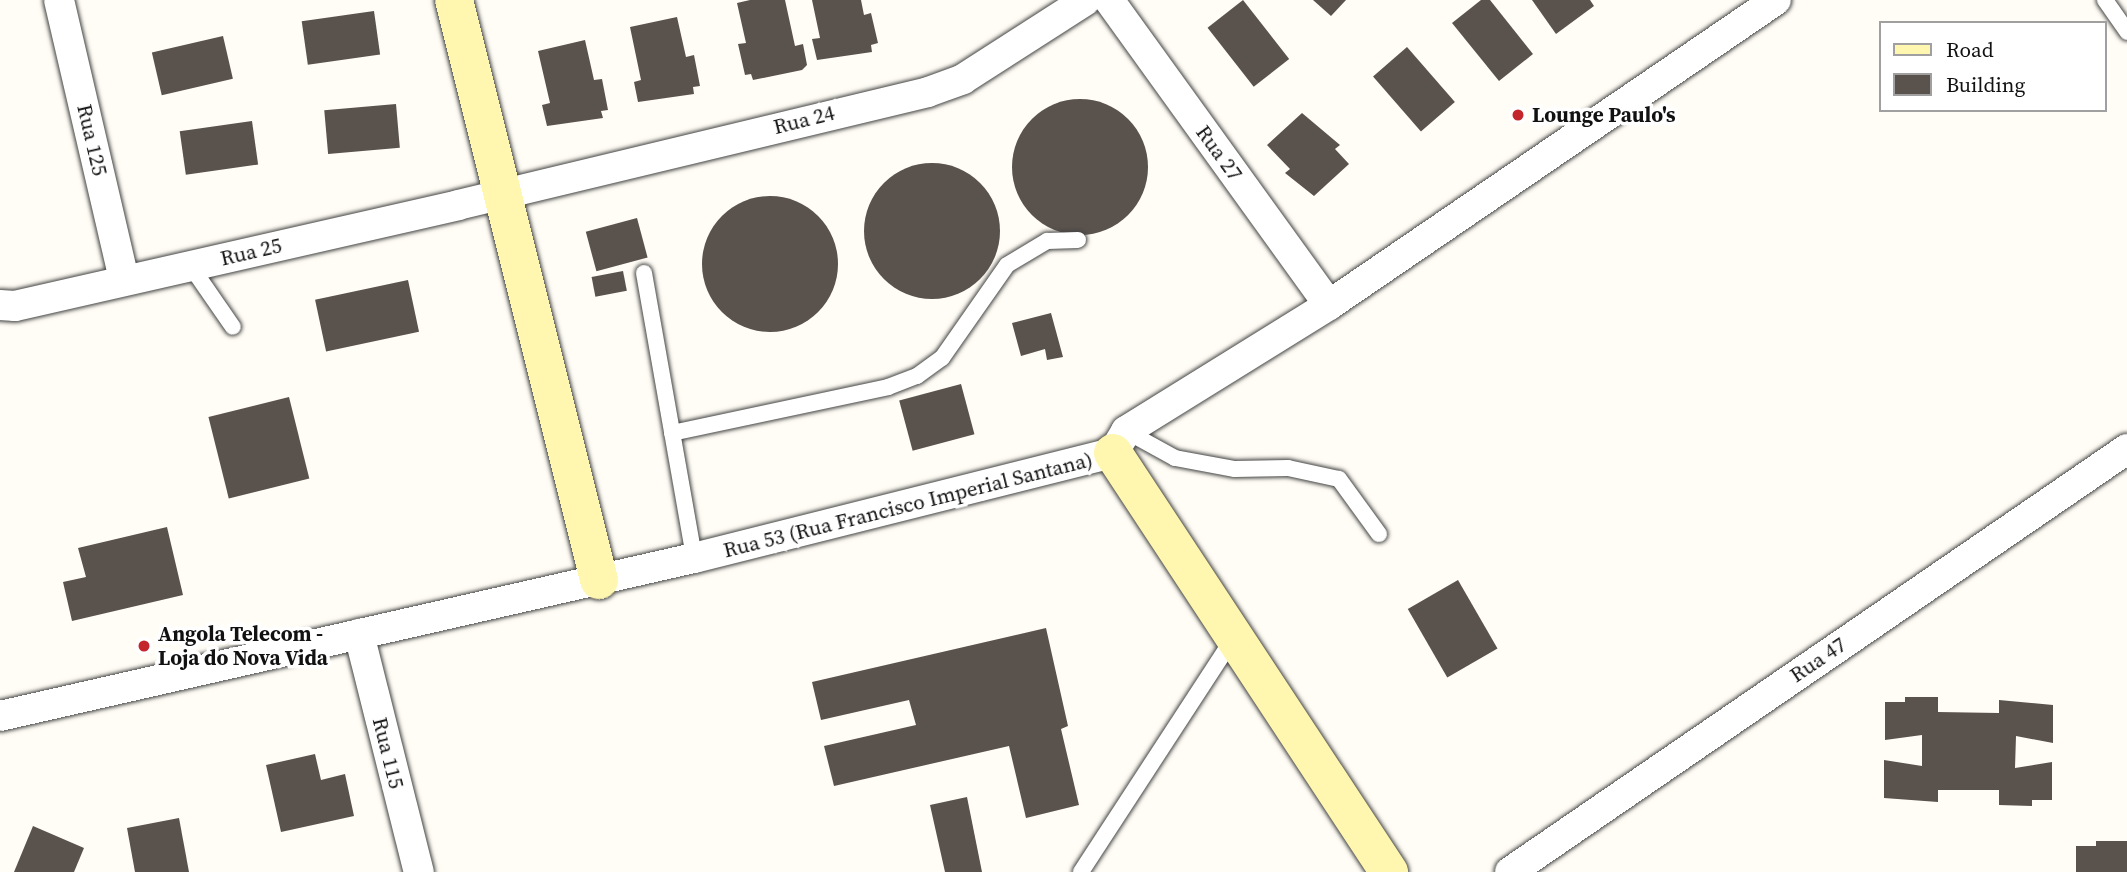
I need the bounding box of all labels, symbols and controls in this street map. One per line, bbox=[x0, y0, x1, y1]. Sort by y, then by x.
legend bbox=[1878, 21, 2106, 112]
text: Road bbox=[1946, 35, 1994, 64]
text: Building bbox=[1946, 70, 2025, 99]
street label: Rua 24 bbox=[771, 100, 837, 140]
street label: Rua 125 bbox=[72, 102, 112, 178]
place label: Lounge Paulo's bbox=[1532, 102, 1675, 128]
marker: Lounge Paulo's bbox=[1510, 107, 1526, 123]
street label: Rua 27 bbox=[1191, 120, 1247, 186]
street label: Rua 25 bbox=[218, 233, 284, 271]
street label: Rua 53 (Rua Francisco Imperial Santana) bbox=[721, 447, 1095, 563]
place label: Angola Telecom - Loja do Nova Vida bbox=[158, 621, 328, 671]
street label: Rua 47 bbox=[1785, 632, 1851, 688]
marker: Angola Telecom - Loja do Nova Vida bbox=[136, 638, 152, 654]
street label: Rua 115 bbox=[367, 715, 409, 791]

